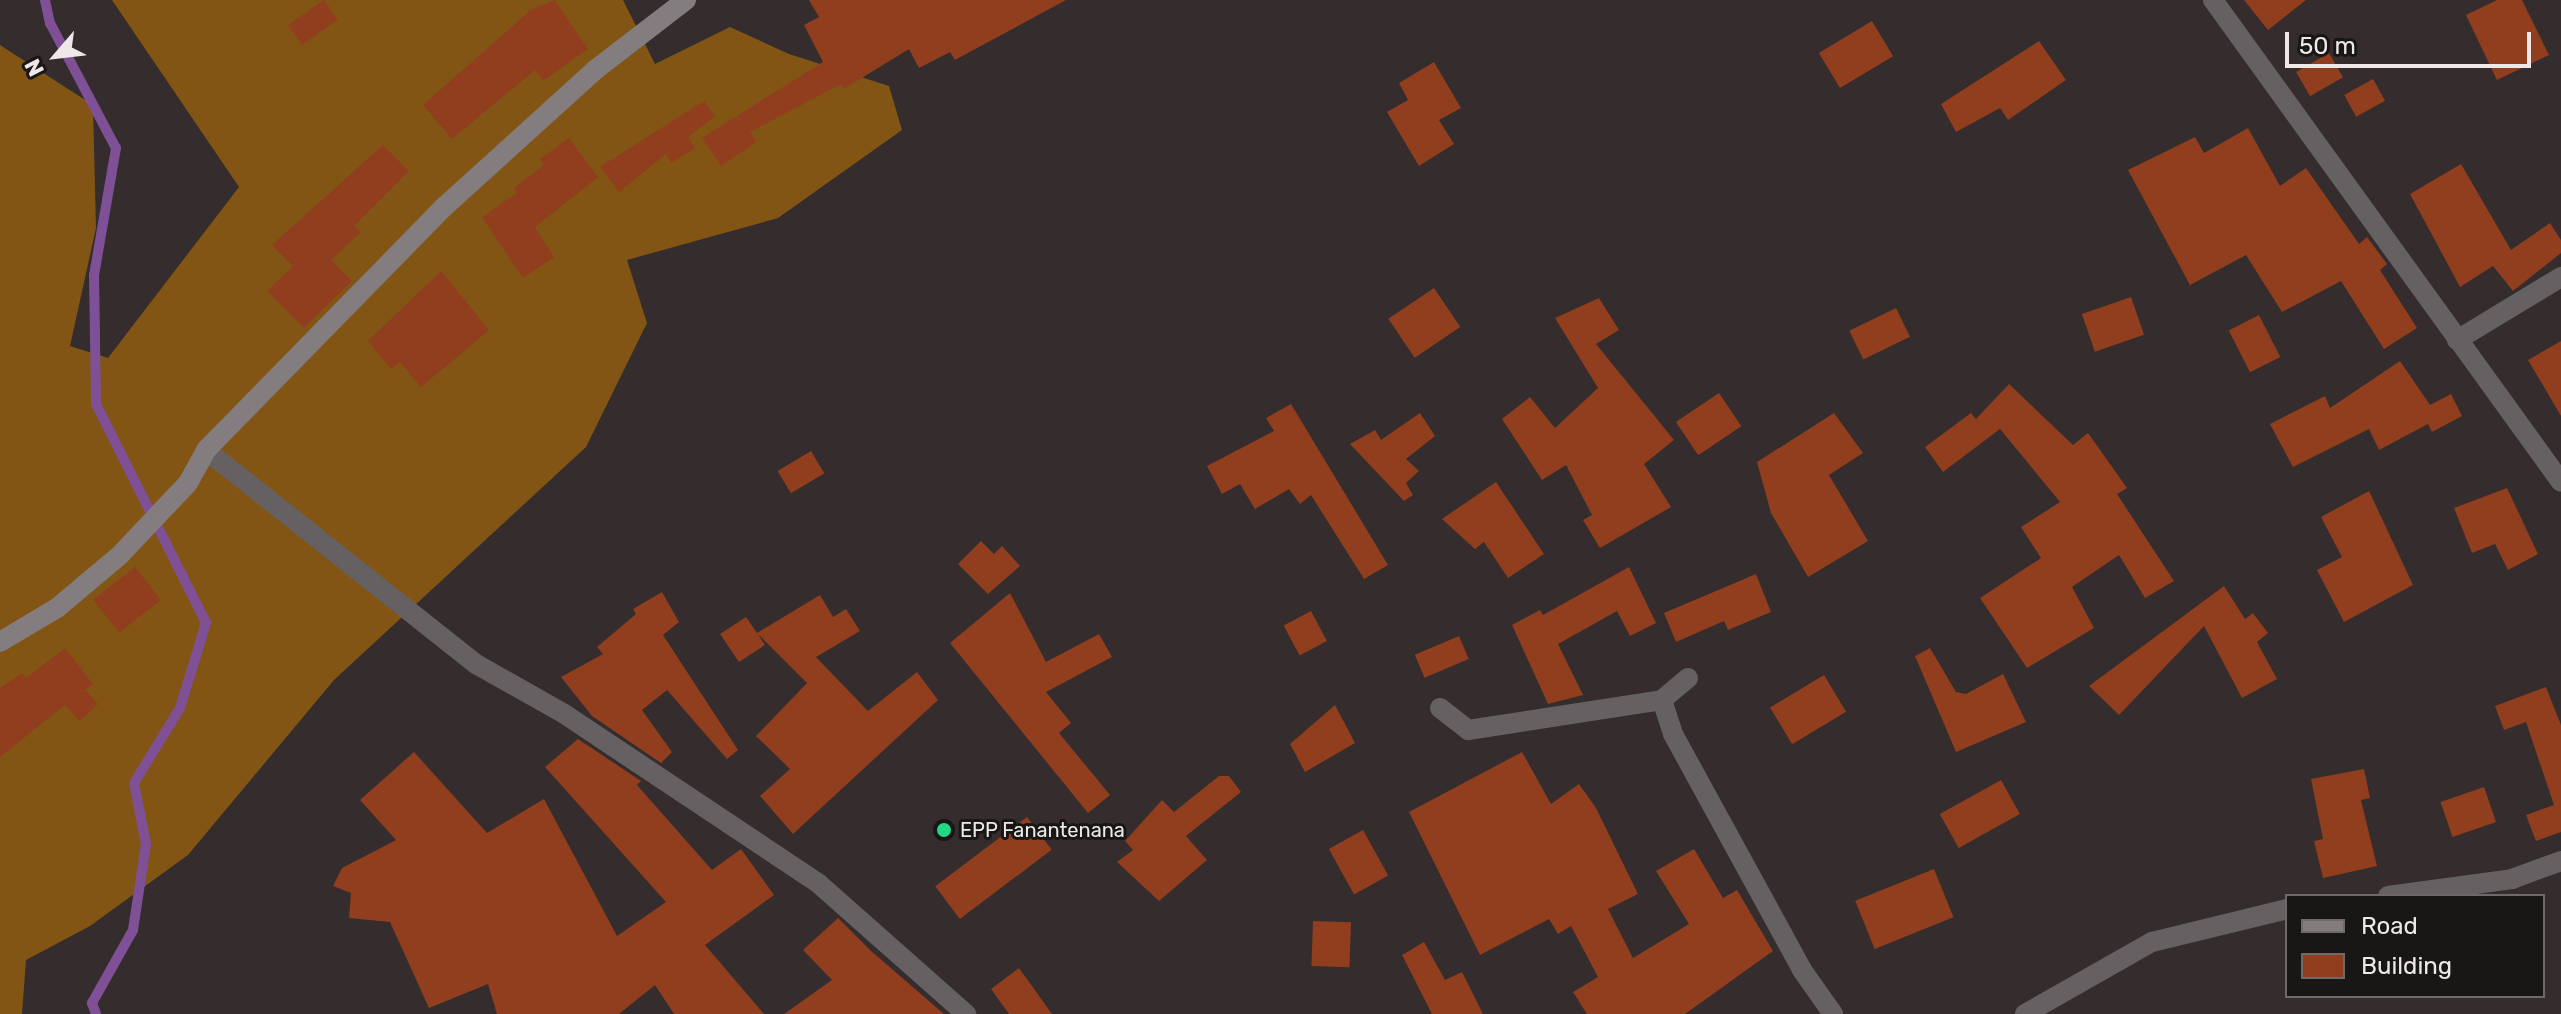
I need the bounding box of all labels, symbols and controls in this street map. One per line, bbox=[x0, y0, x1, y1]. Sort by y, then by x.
north arrow bbox=[16, 16, 96, 96]
scale bar bbox=[2289, 16, 2535, 66]
text: 50 m bbox=[2299, 32, 2356, 60]
text: N bbox=[19, 54, 50, 81]
place label: EPP Fanantenana bbox=[960, 818, 1125, 842]
marker: EPP Fanantenana bbox=[935, 821, 953, 839]
legend bbox=[2285, 894, 2545, 998]
text: Road bbox=[2361, 912, 2418, 940]
text: Building bbox=[2361, 952, 2452, 980]

